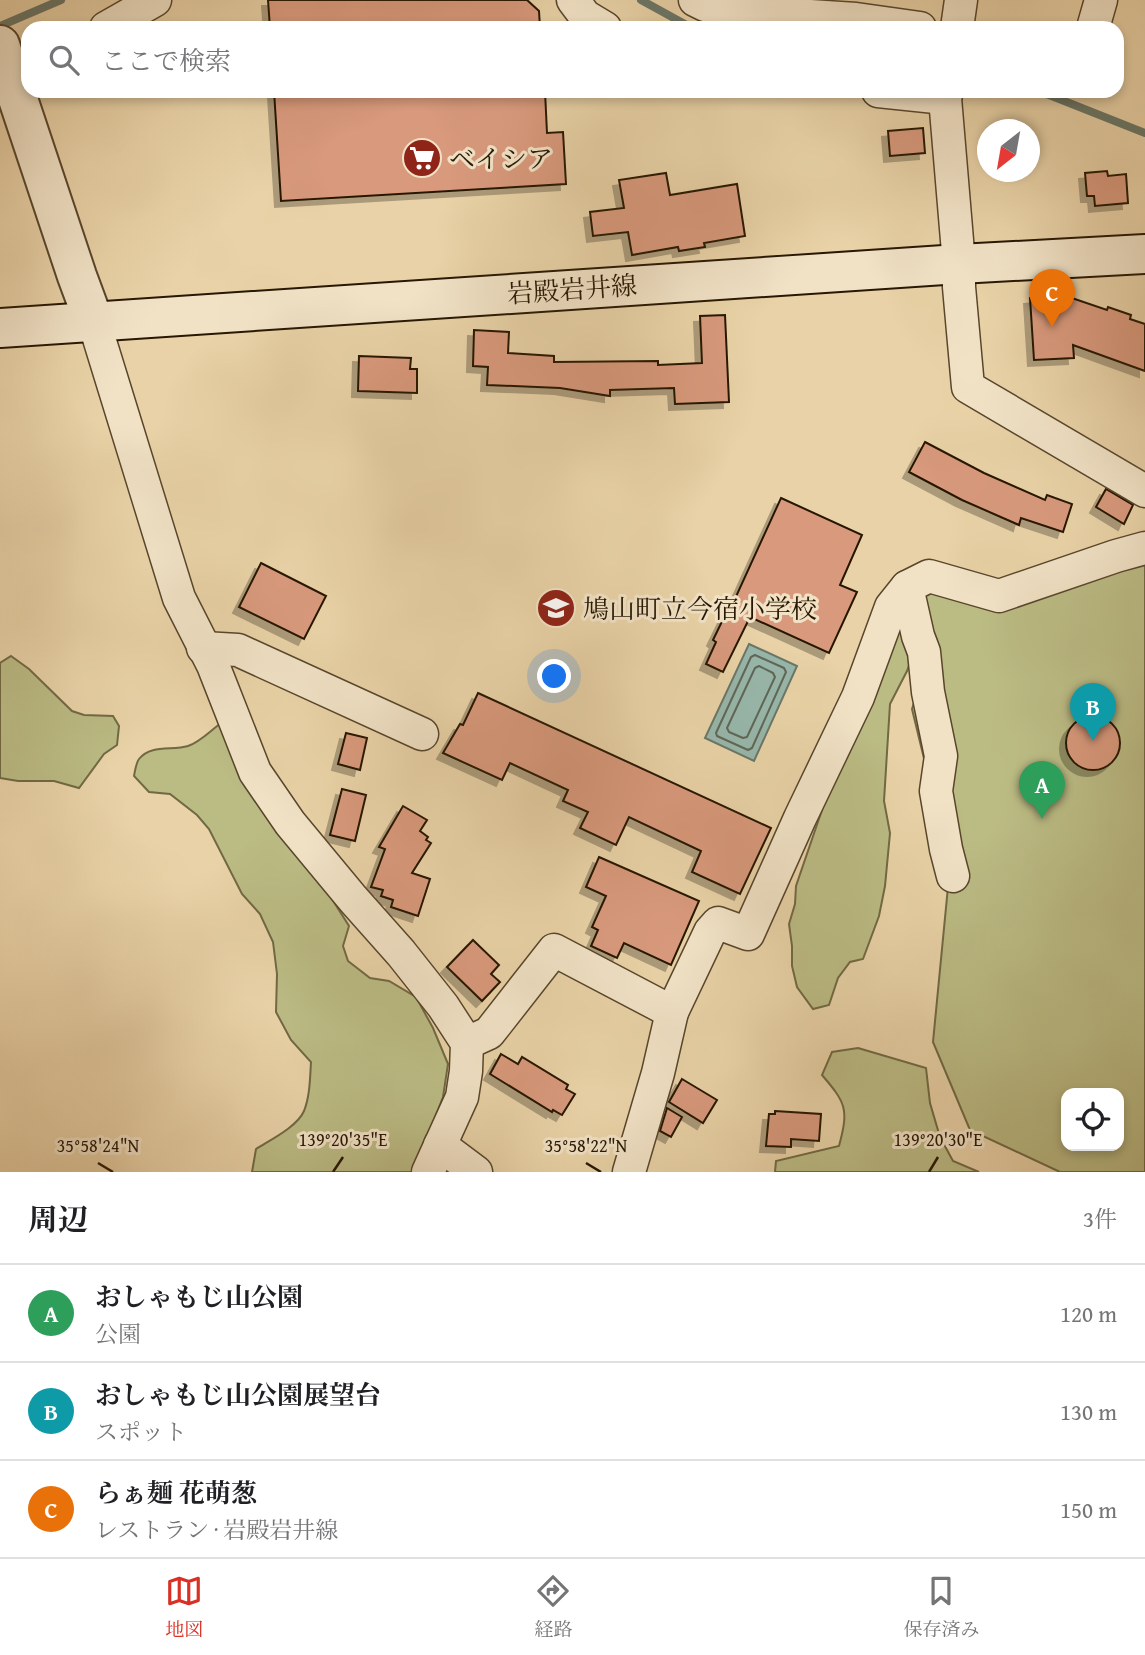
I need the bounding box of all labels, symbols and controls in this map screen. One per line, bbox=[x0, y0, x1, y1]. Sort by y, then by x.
search box bbox=[21, 21, 1124, 98]
icon: search bbox=[45, 41, 83, 79]
text: ここで検索 bbox=[101, 41, 231, 80]
north arrow bbox=[977, 119, 1040, 182]
supermarket icon: ベイシア bbox=[401, 137, 443, 179]
place label: ベイシア bbox=[449, 139, 553, 178]
street label: 岩殿岩井線 bbox=[506, 265, 638, 313]
pin: C bbox=[1029, 269, 1075, 327]
school or university icon: 鳩山町立今宿小学校 bbox=[535, 587, 577, 629]
place label: 鳩山町立今宿小学校 bbox=[583, 589, 817, 628]
your location bbox=[537, 659, 571, 693]
pin: B bbox=[1070, 683, 1116, 741]
pin: A bbox=[1019, 761, 1065, 819]
map controls bbox=[1061, 1088, 1124, 1151]
button: locate bbox=[1061, 1088, 1124, 1151]
text: 139°20'35"E bbox=[299, 1126, 387, 1153]
text: 139°20'30"E bbox=[894, 1126, 982, 1153]
text: 35°58'24"N bbox=[57, 1132, 140, 1159]
text: 35°58'22"N bbox=[545, 1132, 628, 1159]
text: 周辺 bbox=[28, 1197, 88, 1241]
text: 3件 bbox=[1083, 1202, 1117, 1235]
text: おしゃもじ山公園 bbox=[95, 1277, 303, 1316]
text: A bbox=[44, 1297, 58, 1330]
text: 120 m bbox=[1060, 1297, 1117, 1330]
text: 公園 bbox=[95, 1317, 141, 1350]
text: おしゃもじ山公園展望台 bbox=[95, 1375, 381, 1414]
text: B bbox=[44, 1395, 58, 1428]
text: 130 m bbox=[1060, 1395, 1117, 1428]
text: スポット bbox=[95, 1415, 187, 1448]
text: らぁ麺 花萌葱 bbox=[95, 1473, 257, 1512]
text: C bbox=[44, 1493, 58, 1526]
text: 150 m bbox=[1060, 1493, 1117, 1526]
text: レストラン · 岩殿岩井線 bbox=[95, 1513, 338, 1546]
tab: 地図 bbox=[165, 1572, 204, 1643]
tab: 経路 bbox=[534, 1572, 573, 1643]
tab: 保存済み bbox=[903, 1572, 980, 1643]

